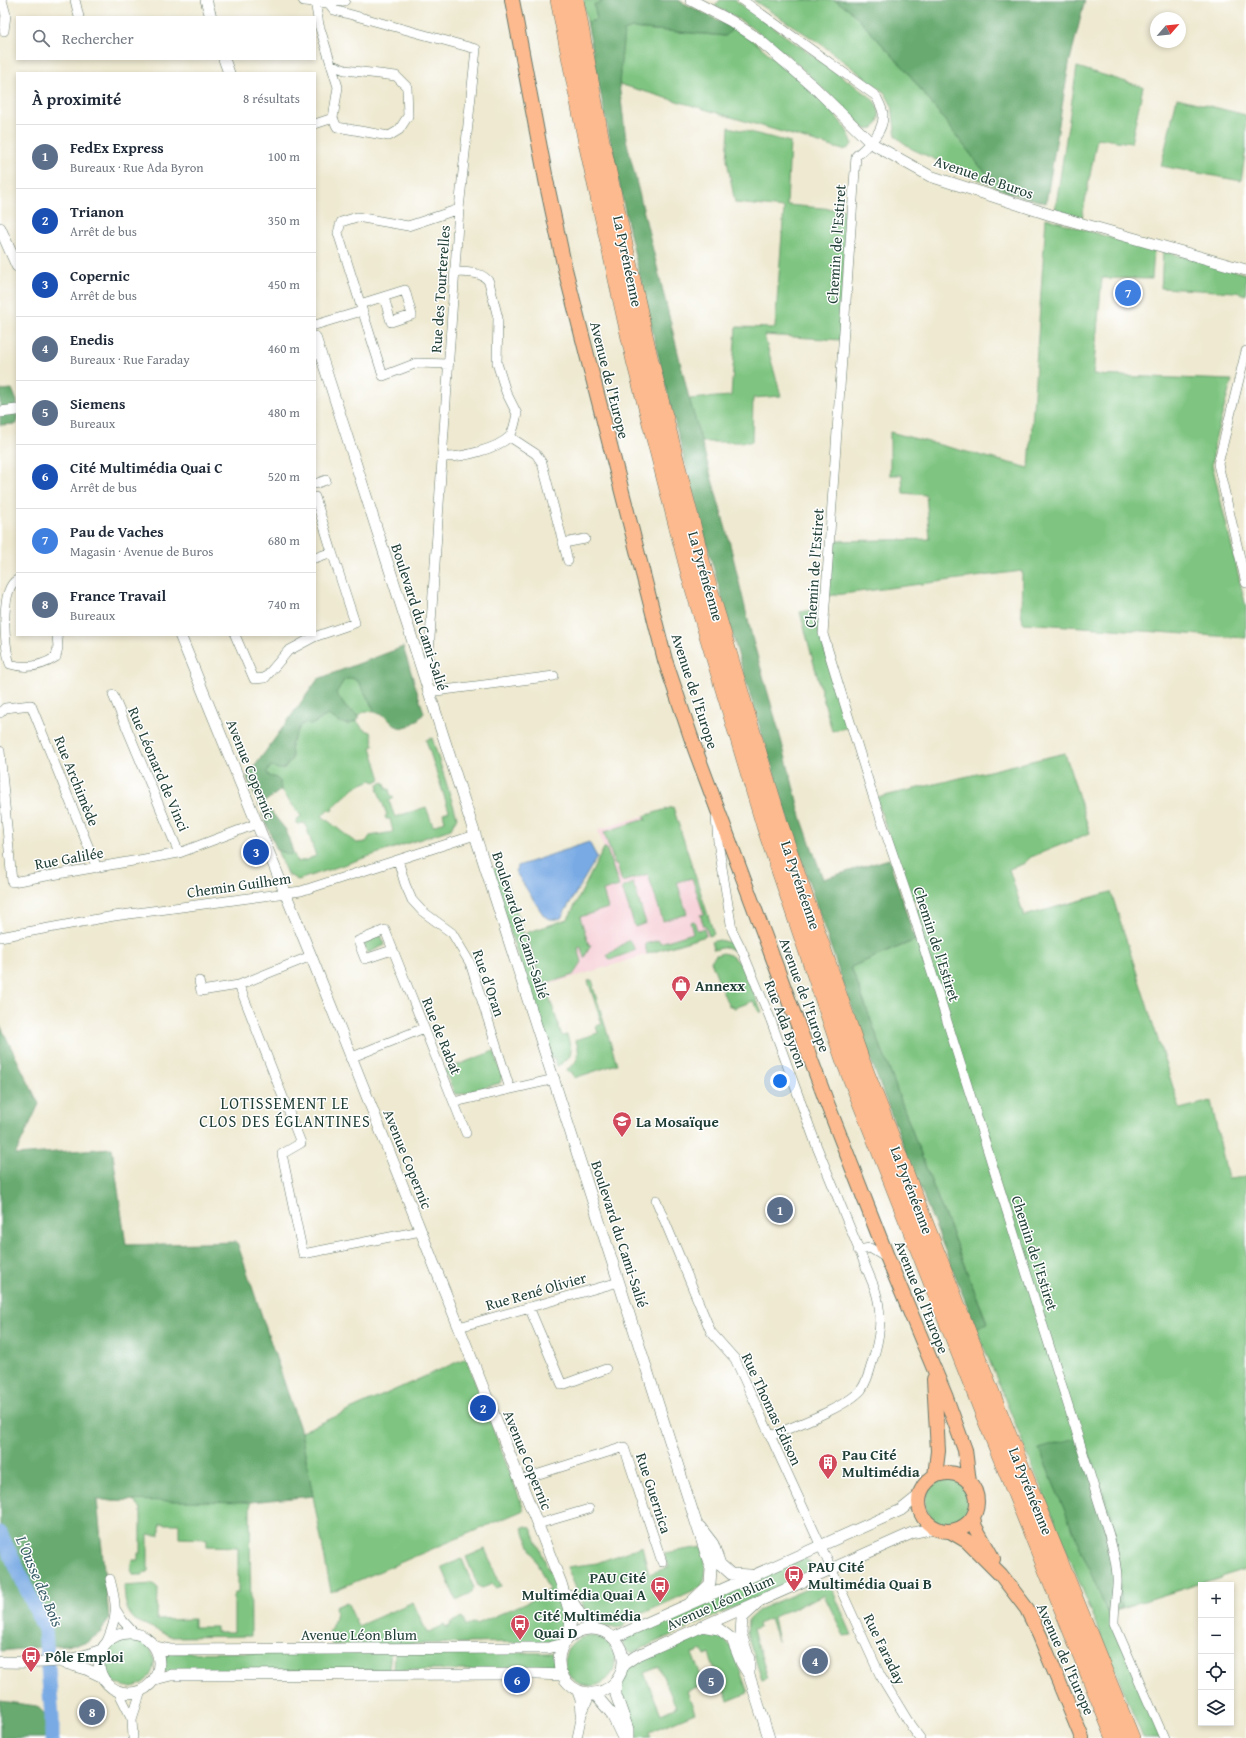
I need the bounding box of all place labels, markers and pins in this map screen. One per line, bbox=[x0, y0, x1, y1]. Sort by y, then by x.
pin: 7 bbox=[1115, 278, 1141, 308]
pin: 3 bbox=[243, 837, 269, 867]
shop icon: Annexx bbox=[670, 974, 692, 1002]
place label: Annexx bbox=[695, 975, 745, 996]
school or university icon: La Mosaïque bbox=[611, 1110, 633, 1138]
place label: La Mosaïque bbox=[636, 1111, 719, 1132]
pin: 1 bbox=[767, 1195, 793, 1225]
pin: 2 bbox=[470, 1393, 496, 1423]
place label: Pau Cité Multimédia bbox=[842, 1444, 920, 1482]
building icon: Pau Cité Multimédia bbox=[817, 1452, 839, 1480]
place label: PAU Cité Multimédia Quai B bbox=[808, 1556, 932, 1594]
bus stop icon: PAU Cité Multimédia Quai B bbox=[783, 1564, 805, 1592]
place label: PAU Cité Multimédia Quai A bbox=[522, 1567, 646, 1605]
bus stop icon: PAU Cité Multimédia Quai A bbox=[649, 1575, 671, 1603]
place label: Cité Multimédia Quai D bbox=[534, 1605, 641, 1643]
bus stop icon: Cité Multimédia Quai D bbox=[509, 1613, 531, 1641]
bus stop icon: Pôle Emploi bbox=[20, 1645, 42, 1673]
place label: Pôle Emploi bbox=[45, 1646, 124, 1667]
pin: 4 bbox=[802, 1646, 828, 1676]
pin: 6 bbox=[504, 1665, 530, 1695]
pin: 5 bbox=[698, 1666, 724, 1696]
pin: 8 bbox=[79, 1697, 105, 1727]

